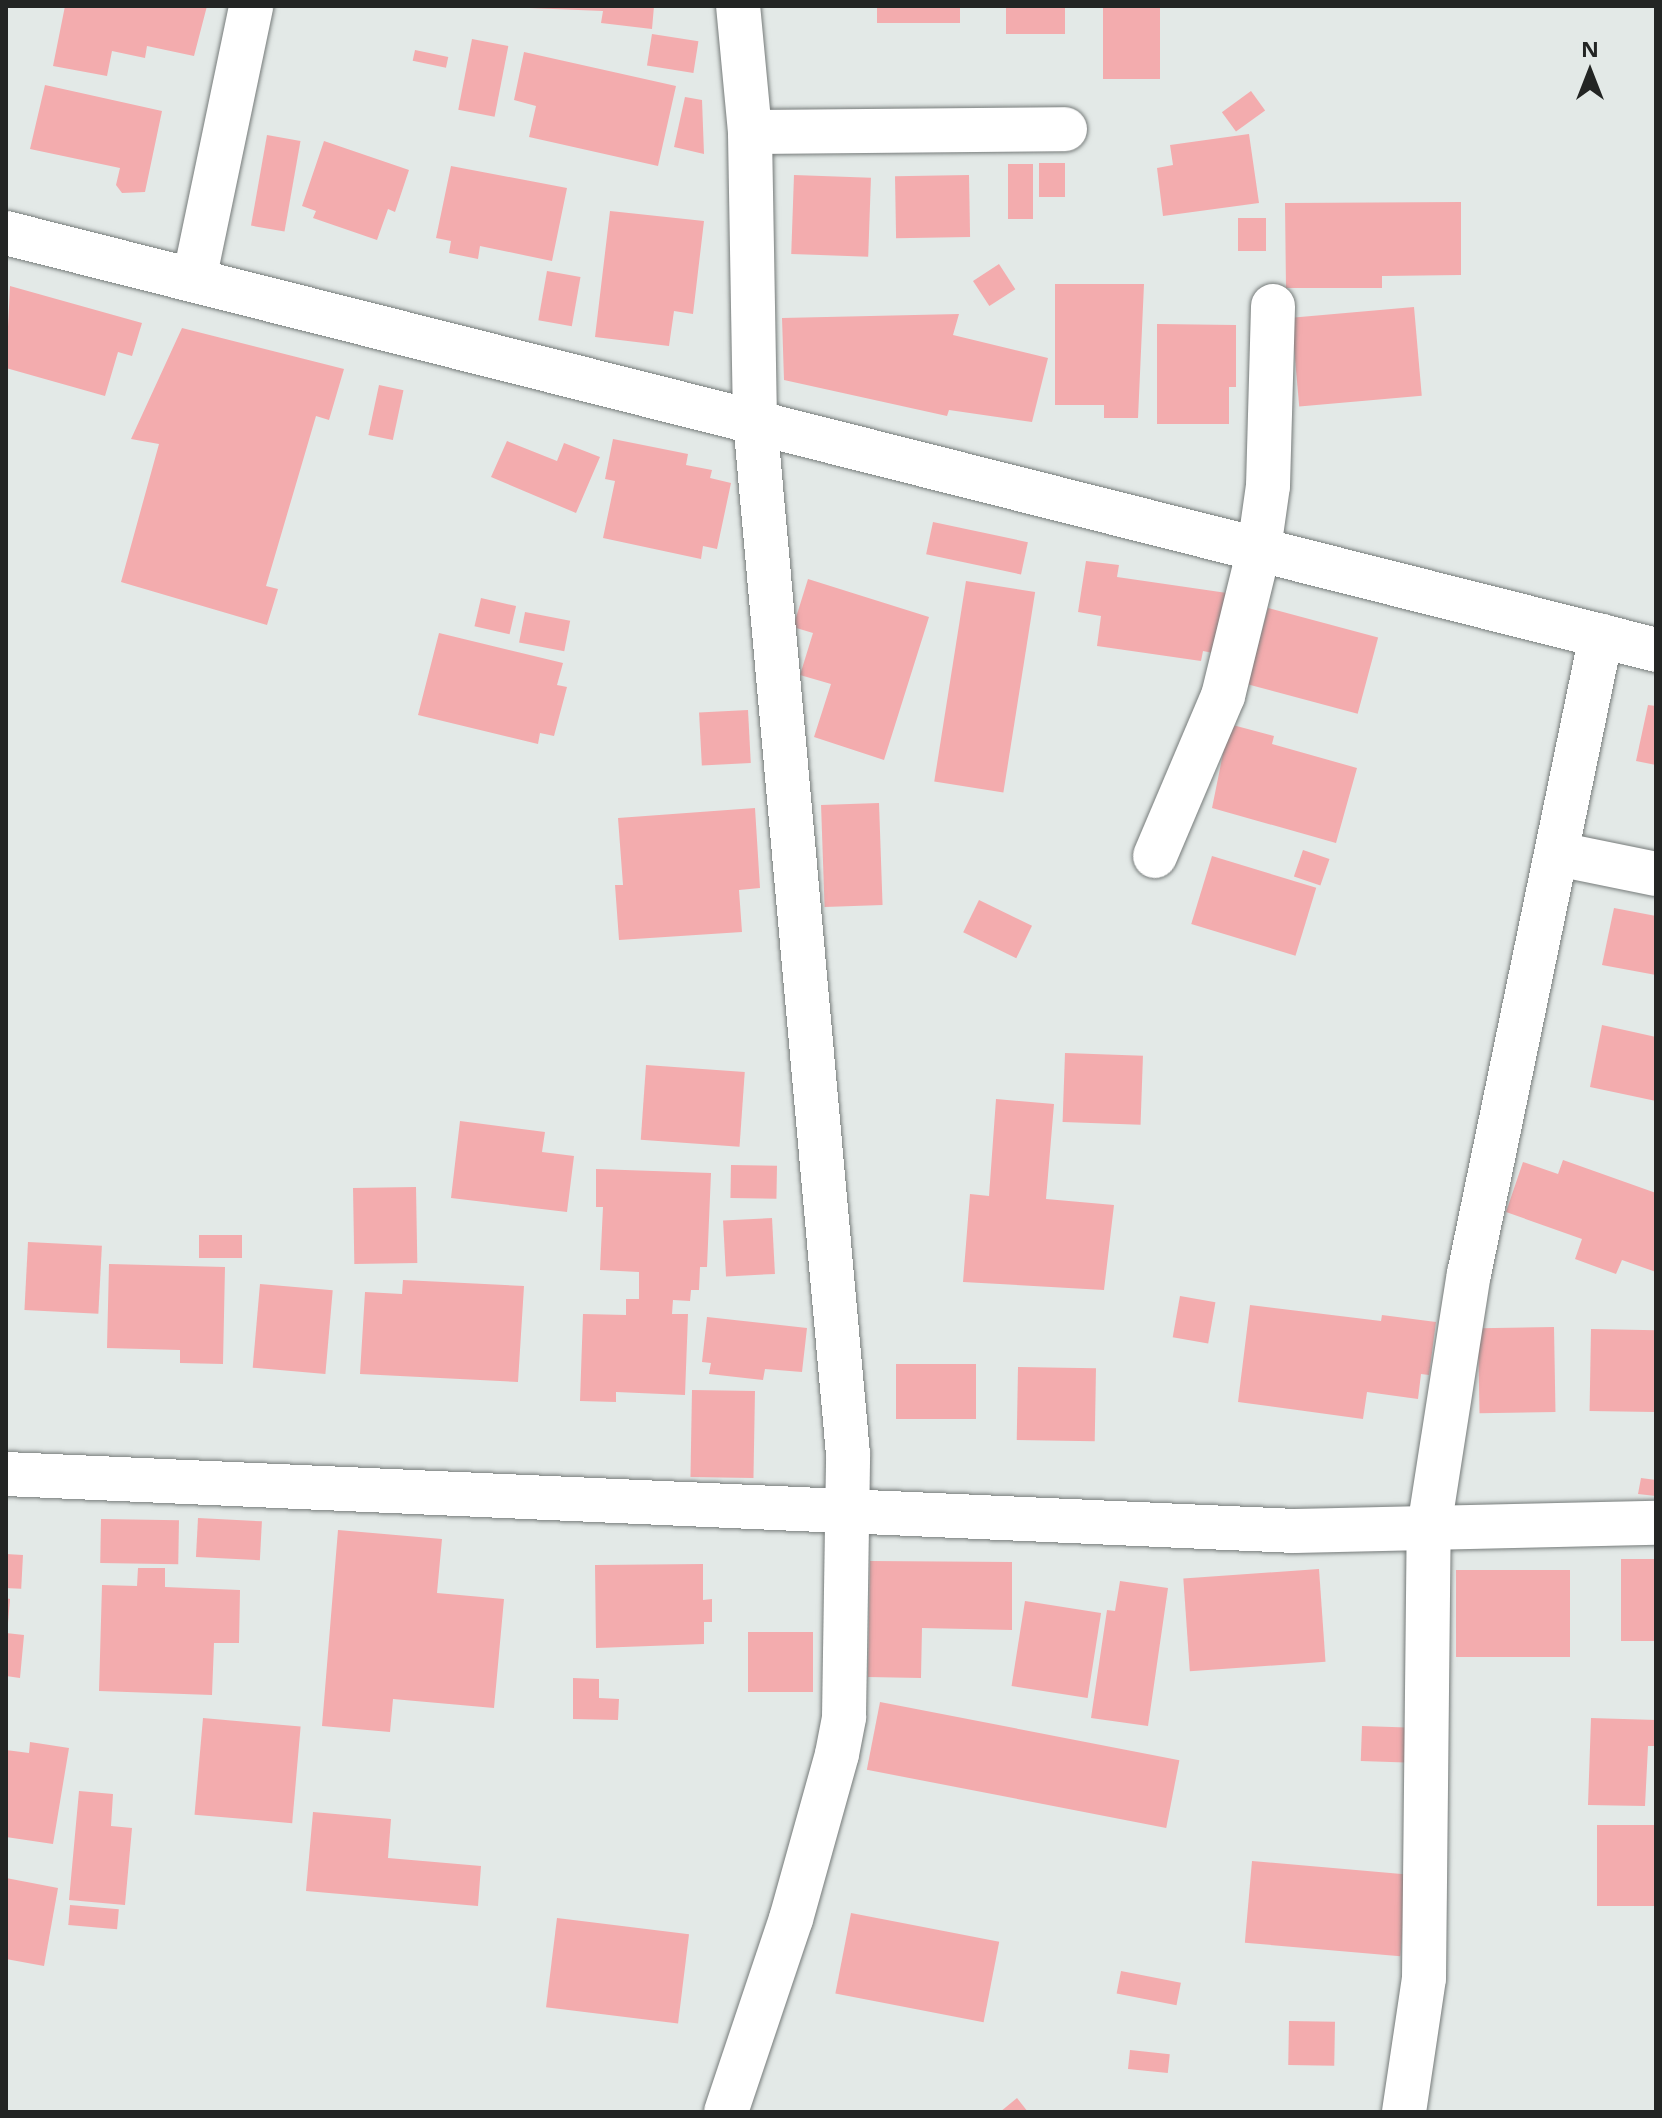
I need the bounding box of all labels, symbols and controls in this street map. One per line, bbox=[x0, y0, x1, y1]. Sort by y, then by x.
north arrow bbox=[1550, 32, 1630, 112]
text: N bbox=[1581, 33, 1599, 63]

